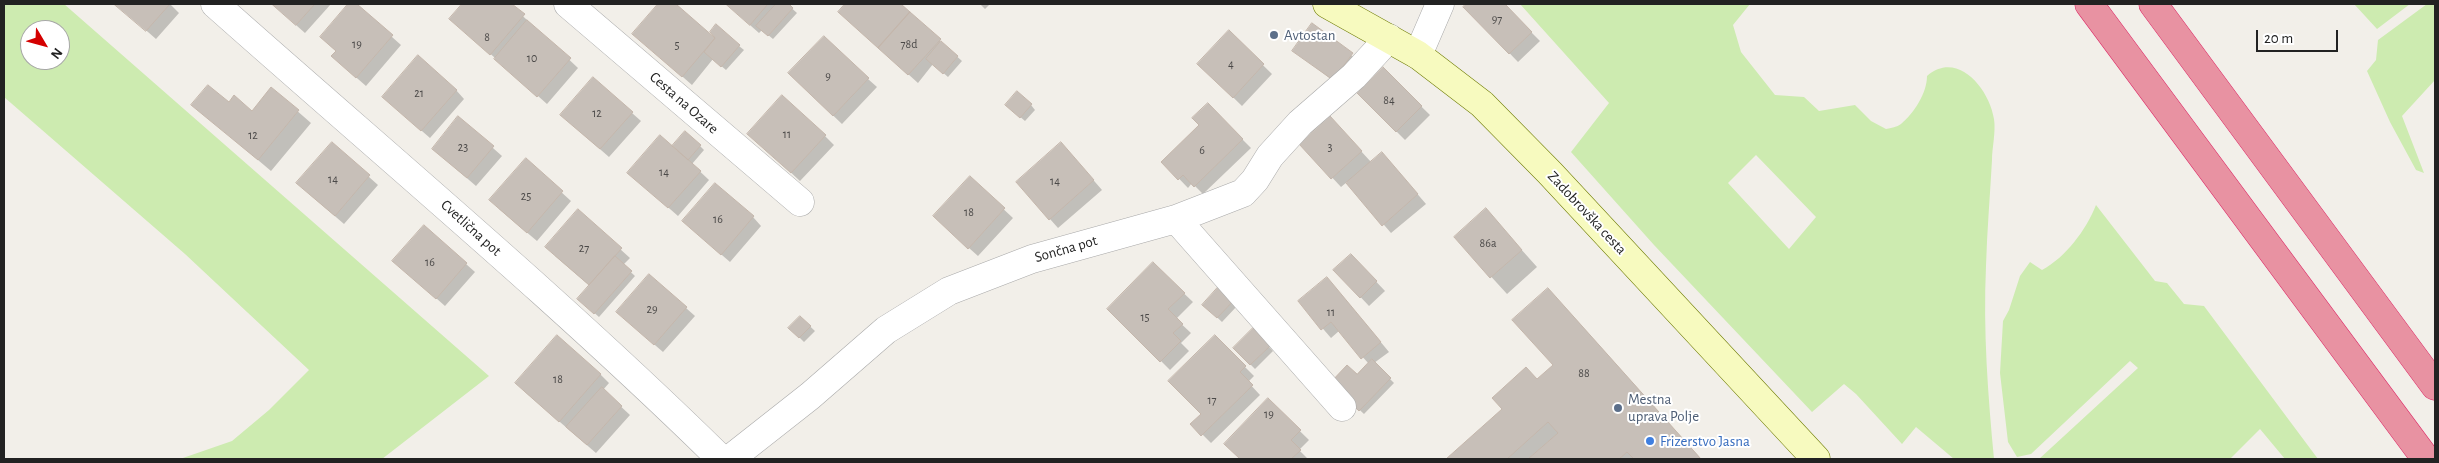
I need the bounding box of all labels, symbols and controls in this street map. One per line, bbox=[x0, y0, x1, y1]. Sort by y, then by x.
house number: 97 bbox=[1492, 12, 1502, 26]
north arrow bbox=[20, 20, 70, 70]
scale bar bbox=[2259, 20, 2342, 52]
place label: Avtostan bbox=[1284, 26, 1336, 44]
marker: Avtostan bbox=[1268, 29, 1280, 41]
house number: 8 bbox=[484, 30, 490, 44]
text: 20 m bbox=[2264, 31, 2293, 46]
house number: 19 bbox=[352, 37, 362, 51]
house number: 78d bbox=[901, 37, 917, 51]
house number: 5 bbox=[674, 38, 680, 52]
text: N bbox=[48, 45, 65, 62]
house number: 10 bbox=[527, 51, 537, 65]
house number: 4 bbox=[1228, 57, 1234, 71]
street label: Cesta na Ozare bbox=[646, 68, 722, 138]
house number: 9 bbox=[825, 69, 831, 83]
house number: 21 bbox=[414, 86, 424, 100]
house number: 84 bbox=[1383, 93, 1395, 107]
house number: 12 bbox=[592, 106, 602, 120]
house number: 11 bbox=[783, 127, 791, 141]
house number: 12 bbox=[248, 128, 258, 142]
house number: 23 bbox=[458, 140, 468, 154]
house number: 3 bbox=[1328, 140, 1332, 154]
house number: 6 bbox=[1199, 143, 1205, 157]
house number: 14 bbox=[659, 165, 669, 179]
street label: Zadobrovška cesta bbox=[1544, 168, 1630, 258]
house number: 14 bbox=[328, 172, 338, 186]
house number: 14 bbox=[1050, 174, 1060, 188]
house number: 25 bbox=[521, 189, 531, 203]
street label: Cvetlična pot bbox=[437, 196, 505, 260]
house number: 18 bbox=[964, 205, 974, 219]
house number: 16 bbox=[713, 212, 723, 226]
street label: Sončna pot bbox=[1033, 231, 1099, 267]
house number: 86a bbox=[1480, 236, 1496, 250]
house number: 27 bbox=[579, 241, 589, 255]
house number: 16 bbox=[425, 255, 435, 269]
house number: 29 bbox=[646, 302, 658, 316]
house number: 11 bbox=[1327, 305, 1335, 319]
house number: 15 bbox=[1140, 310, 1150, 324]
house number: 88 bbox=[1578, 366, 1590, 380]
house number: 18 bbox=[553, 372, 563, 386]
place label: Mestna uprava Polje bbox=[1628, 390, 1699, 425]
house number: 17 bbox=[1207, 393, 1217, 407]
marker: Mestna uprava Polje bbox=[1612, 402, 1624, 414]
house number: 19 bbox=[1264, 407, 1274, 421]
place label: Frizerstvo Jasna bbox=[1660, 432, 1750, 450]
marker: Frizerstvo Jasna bbox=[1644, 435, 1656, 447]

